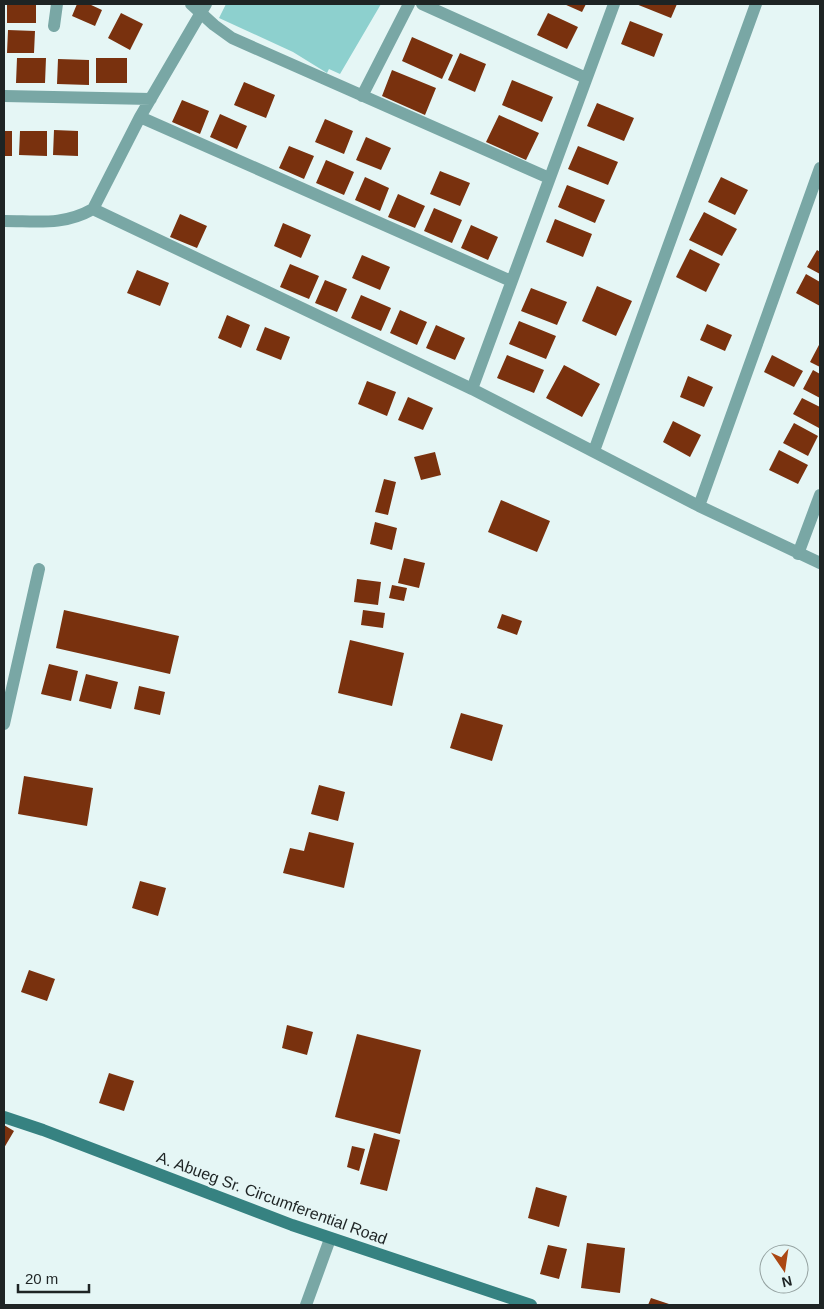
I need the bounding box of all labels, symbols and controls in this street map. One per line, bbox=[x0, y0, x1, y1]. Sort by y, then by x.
street label: A. Abueg Sr. Circumferential Road bbox=[155, 1148, 389, 1248]
north arrow bbox=[759, 1244, 809, 1294]
scale bar bbox=[18, 1262, 89, 1294]
text: 20 m bbox=[25, 1270, 58, 1287]
text: N bbox=[780, 1273, 794, 1291]

